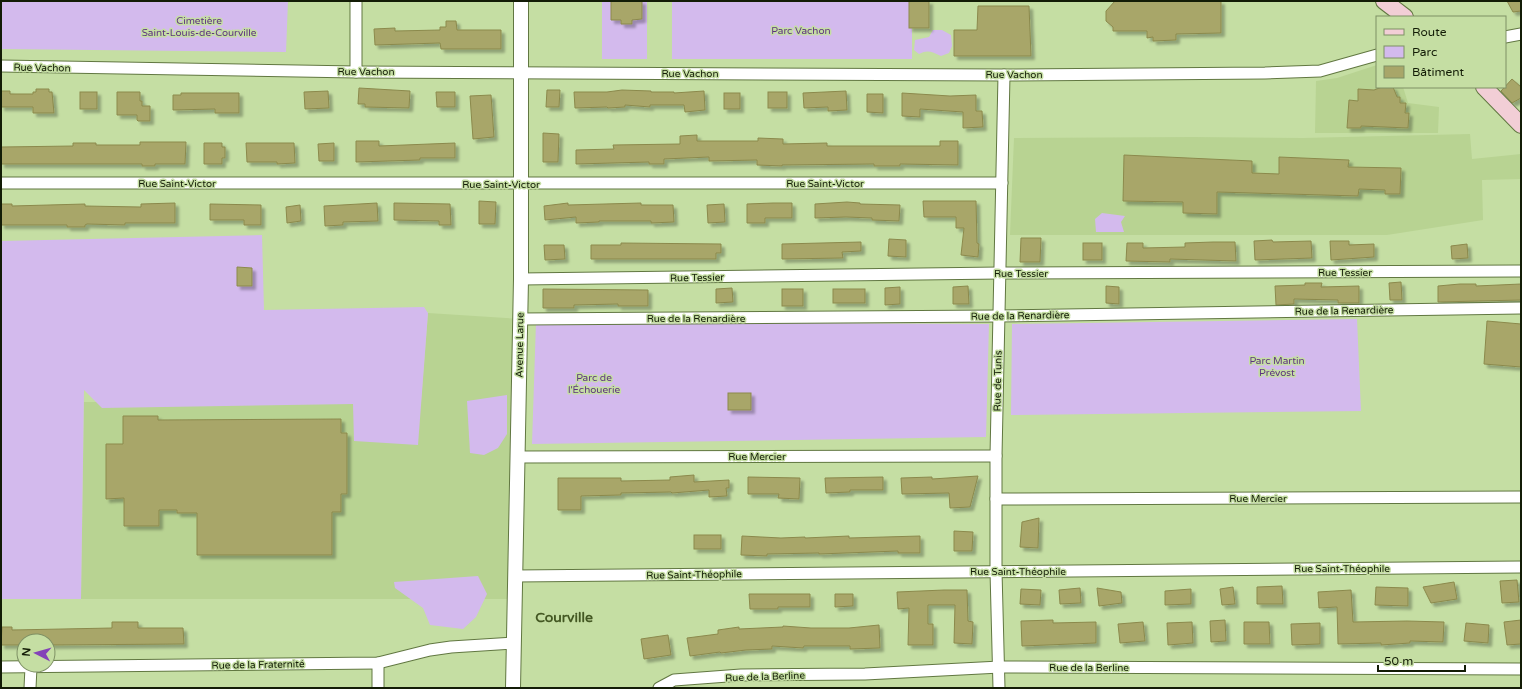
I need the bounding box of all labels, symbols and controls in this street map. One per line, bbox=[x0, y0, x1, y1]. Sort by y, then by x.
park label: Cimetière Saint-Louis-de-Courville bbox=[142, 15, 257, 39]
legend bbox=[1376, 16, 1506, 88]
park label: Parc Vachon bbox=[771, 25, 831, 37]
text: Route bbox=[1412, 25, 1447, 39]
text: Parc bbox=[1412, 45, 1437, 59]
street label: Rue Vachon bbox=[13, 62, 71, 74]
text: Bâtiment bbox=[1412, 65, 1464, 79]
street label: Rue Vachon bbox=[337, 66, 395, 78]
street label: Rue Vachon bbox=[661, 68, 719, 80]
street label: Rue Vachon bbox=[985, 69, 1043, 81]
street label: Rue Saint-Victor bbox=[138, 178, 216, 190]
street label: Rue Saint-Victor bbox=[786, 178, 864, 190]
street label: Rue Saint-Victor bbox=[462, 179, 540, 191]
street label: Rue Tessier bbox=[1318, 267, 1372, 279]
street label: Rue Tessier bbox=[994, 268, 1048, 280]
street label: Rue Tessier bbox=[670, 272, 724, 284]
street label: Rue de la Renardière bbox=[1295, 304, 1394, 318]
street label: Rue de la Renardière bbox=[971, 309, 1070, 323]
street label: Avenue Larue bbox=[513, 312, 527, 378]
street label: Rue de la Renardière bbox=[647, 313, 746, 325]
street label: Rue de Tunis bbox=[991, 350, 1005, 412]
park label: Parc Martin Prévost bbox=[1249, 355, 1305, 379]
park label: Parc de l'Échouerie bbox=[568, 372, 620, 396]
street label: Rue Mercier bbox=[728, 451, 786, 463]
street label: Rue Mercier bbox=[1229, 493, 1287, 505]
street label: Rue Saint-Théophile bbox=[1294, 563, 1390, 575]
street label: Rue Saint-Théophile bbox=[970, 566, 1066, 578]
street label: Rue Saint-Théophile bbox=[646, 568, 742, 582]
district label: Courville bbox=[535, 609, 593, 626]
north arrow bbox=[16, 633, 56, 673]
text: N bbox=[20, 647, 33, 657]
scale bar bbox=[1378, 647, 1465, 673]
text: 50 m bbox=[1384, 654, 1413, 668]
street label: Rue de la Fraternité bbox=[211, 658, 305, 672]
street label: Rue de la Berline bbox=[1049, 662, 1129, 674]
street label: Rue de la Berline bbox=[725, 670, 805, 684]

